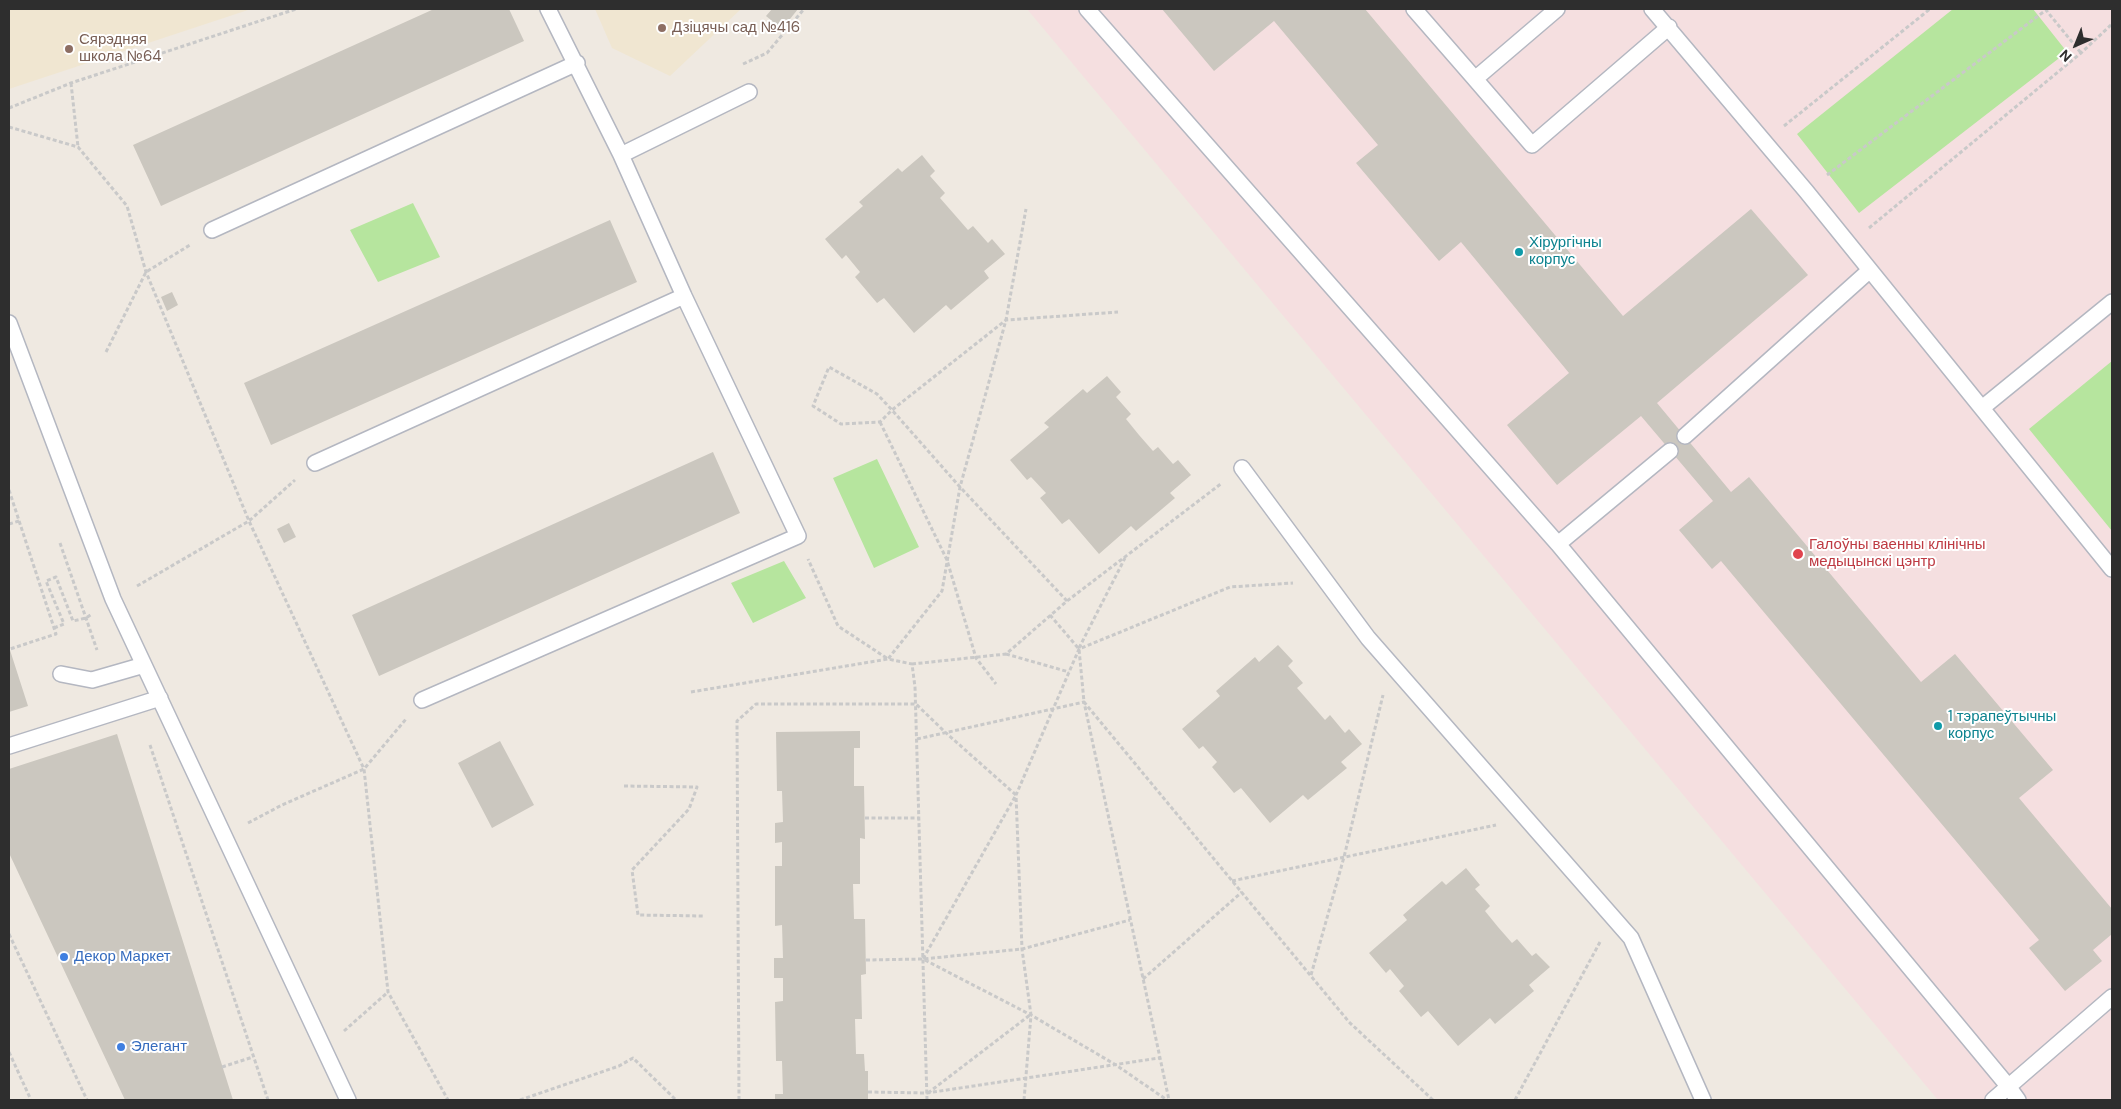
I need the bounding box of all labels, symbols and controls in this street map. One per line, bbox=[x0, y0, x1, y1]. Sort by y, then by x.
place label: Дзіцячы сад №416 bbox=[672, 19, 800, 37]
north arrow bbox=[2051, 20, 2101, 70]
marker: Дзіцячы сад №416 bbox=[656, 22, 668, 34]
place label: Сярэдняя школа №64 bbox=[79, 31, 161, 66]
marker: Сярэдняя школа №64 bbox=[63, 43, 75, 55]
text: N bbox=[2056, 46, 2076, 66]
place label: Хірургічны корпус bbox=[1529, 234, 1602, 269]
marker: Хірургічны корпус bbox=[1513, 246, 1525, 258]
place label: Галоўны ваенны клінічны медыцынскі цэнтр bbox=[1809, 536, 1986, 571]
marker: Галоўны ваенны клінічны медыцынскі цэнтр bbox=[1791, 547, 1805, 561]
place label: 1 тэрапеўтычны корпус bbox=[1948, 708, 2056, 743]
marker: 1 тэрапеўтычны корпус bbox=[1932, 720, 1944, 732]
place label: Декор Маркет bbox=[74, 948, 171, 966]
marker: Декор Маркет bbox=[58, 951, 70, 963]
place label: Элегант bbox=[131, 1038, 187, 1056]
marker: Элегант bbox=[115, 1041, 127, 1053]

